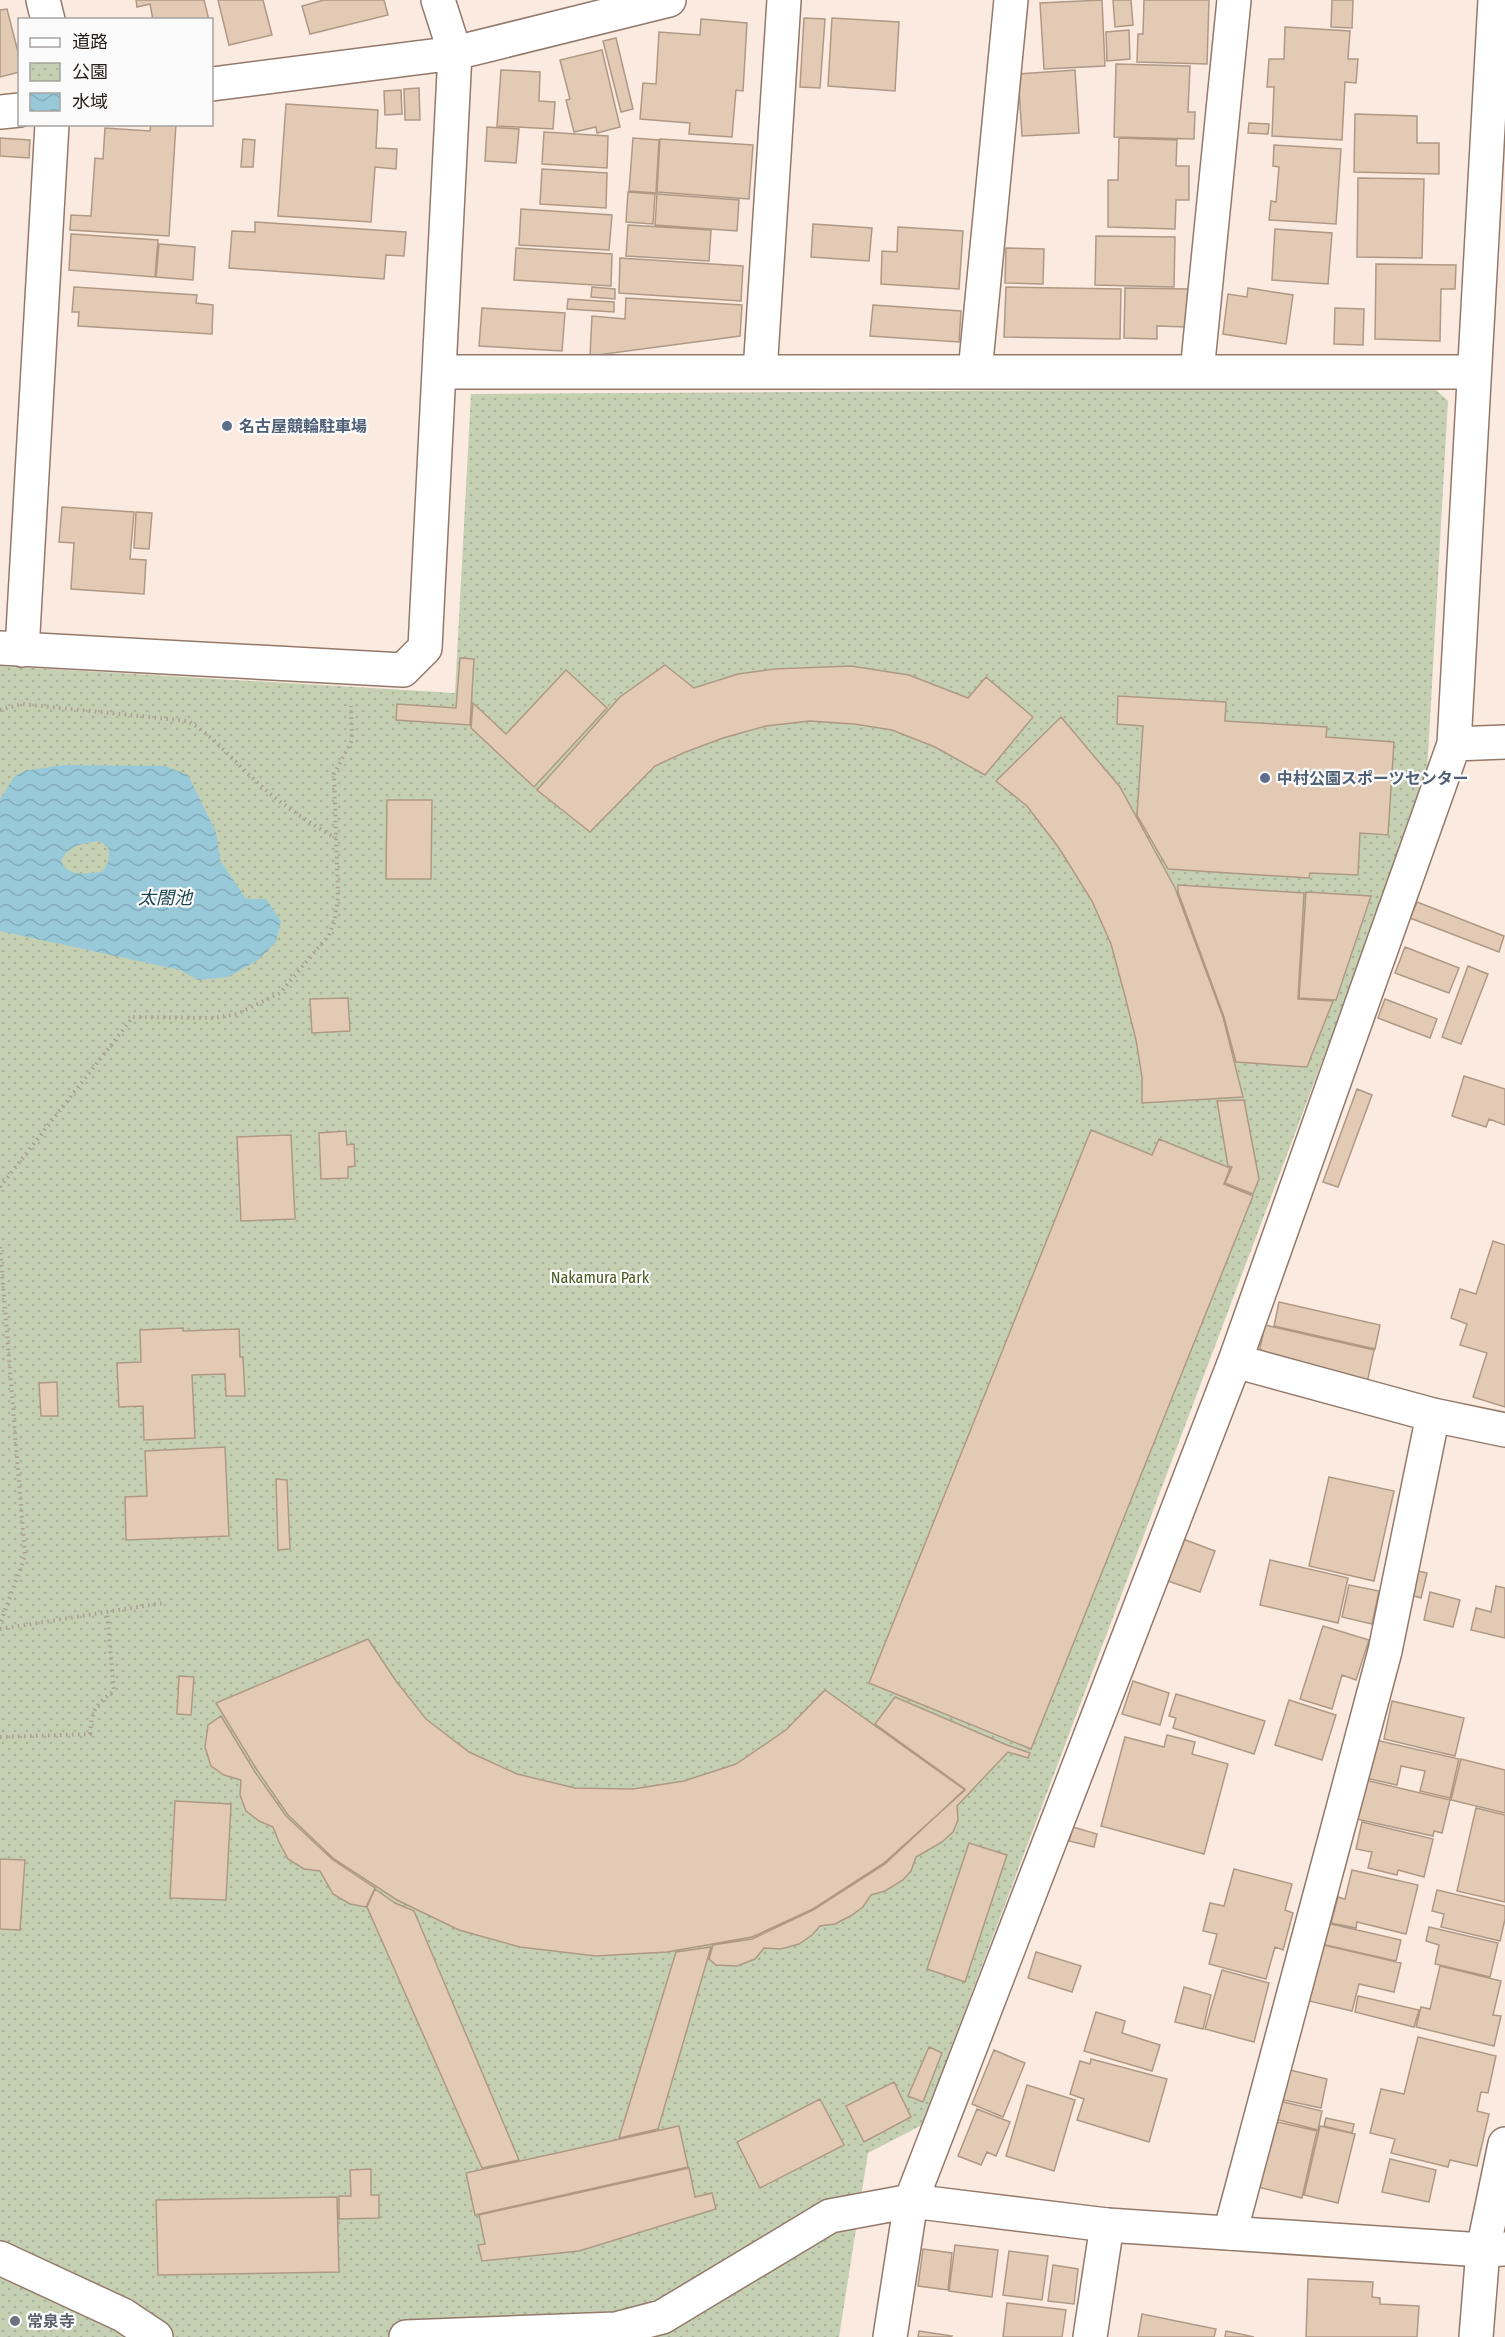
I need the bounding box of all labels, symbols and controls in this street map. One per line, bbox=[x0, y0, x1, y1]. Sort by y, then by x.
legend bbox=[18, 18, 213, 126]
text: 道路 bbox=[72, 31, 108, 53]
text: 公園 bbox=[72, 61, 108, 83]
text: 水域 bbox=[72, 91, 108, 113]
place label: 名古屋競輪駐車場 bbox=[239, 417, 367, 436]
marker: 名古屋競輪駐車場 bbox=[220, 419, 234, 433]
place label: 中村公園スポーツセンター bbox=[1277, 769, 1469, 788]
marker: 中村公園スポーツセンター bbox=[1258, 771, 1272, 785]
water label: 太閤池 bbox=[138, 887, 194, 909]
park label: Nakamura Park bbox=[551, 1268, 650, 1287]
place label: 常泉寺 bbox=[27, 2312, 75, 2331]
marker: 常泉寺 bbox=[8, 2314, 22, 2328]

